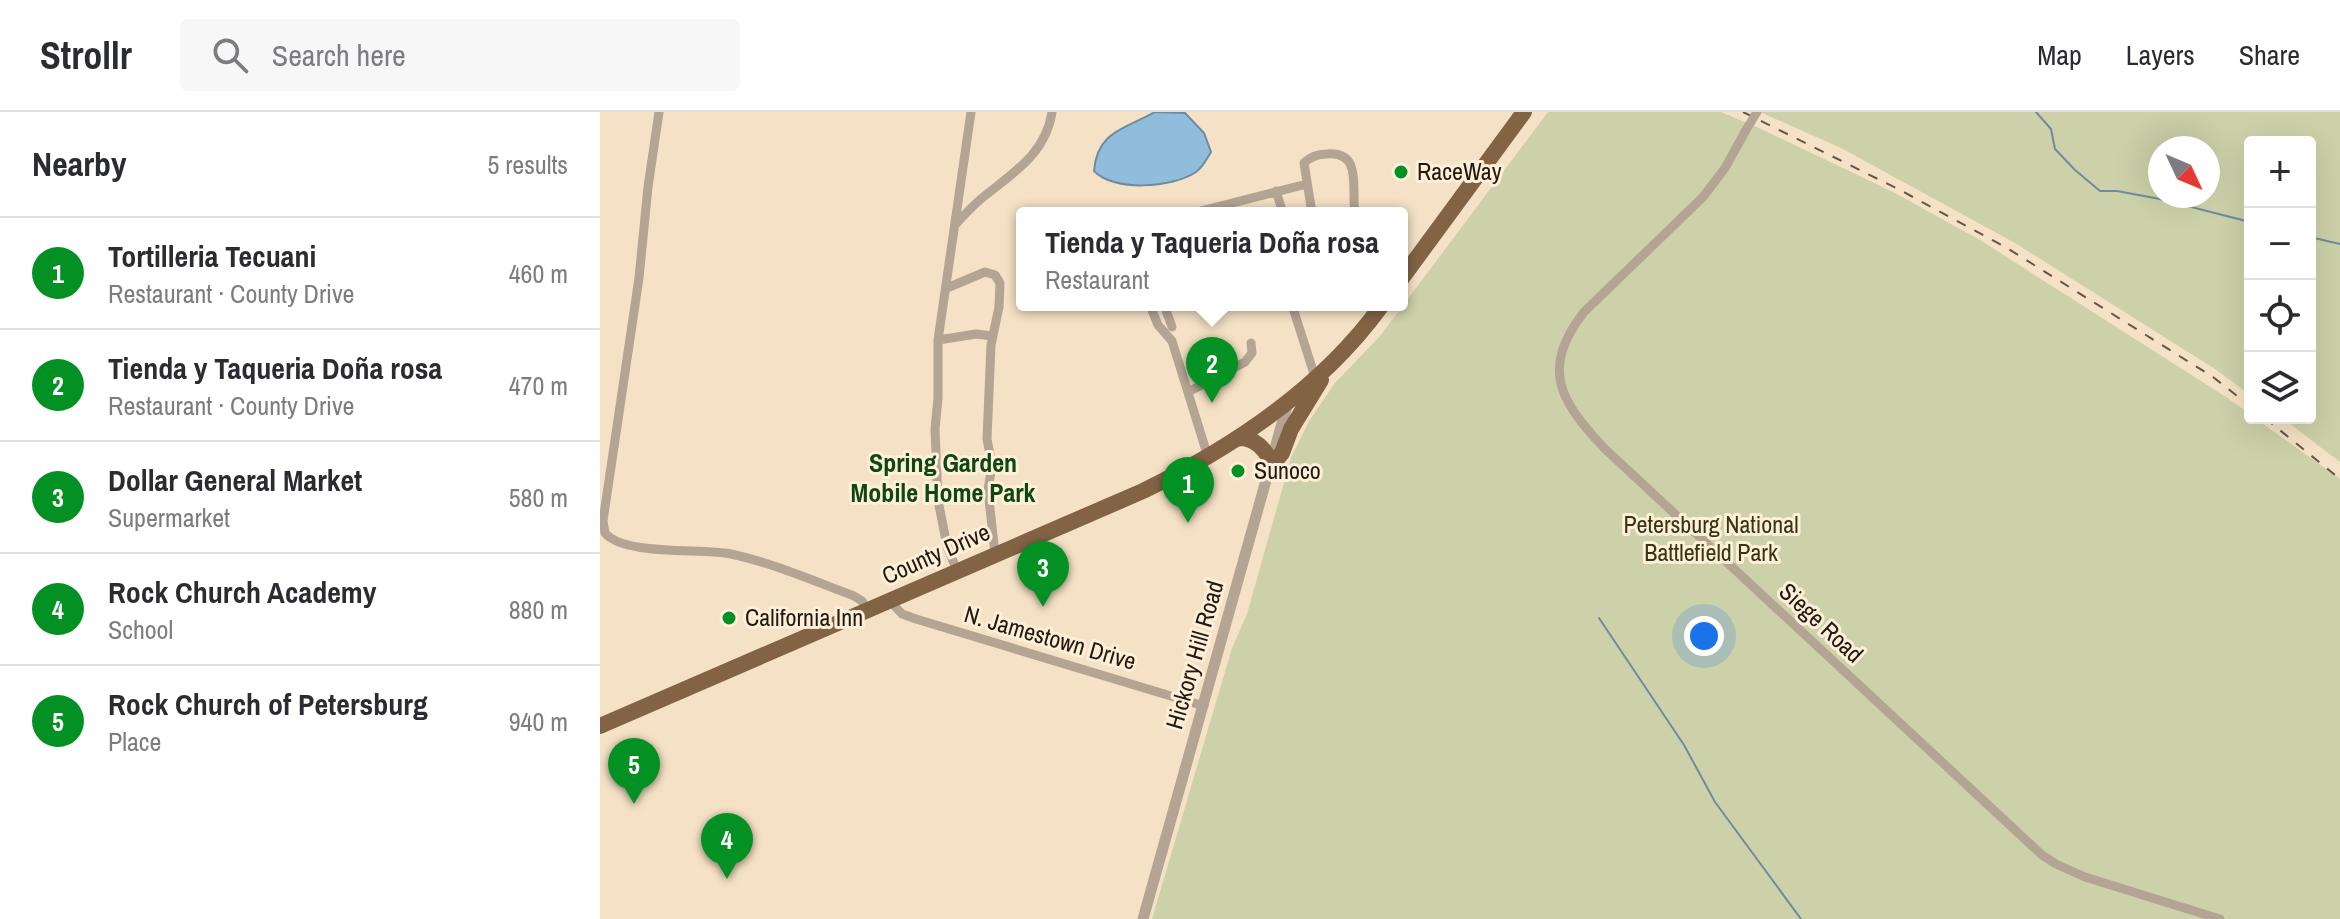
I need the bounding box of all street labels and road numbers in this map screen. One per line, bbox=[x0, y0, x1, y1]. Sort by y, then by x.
street label: County Drive bbox=[877, 515, 995, 591]
street label: Siege Road bbox=[1773, 575, 1871, 669]
street label: Hickory Hill Road bbox=[1158, 577, 1231, 733]
street label: N. Jamestown Drive bbox=[961, 597, 1140, 677]

